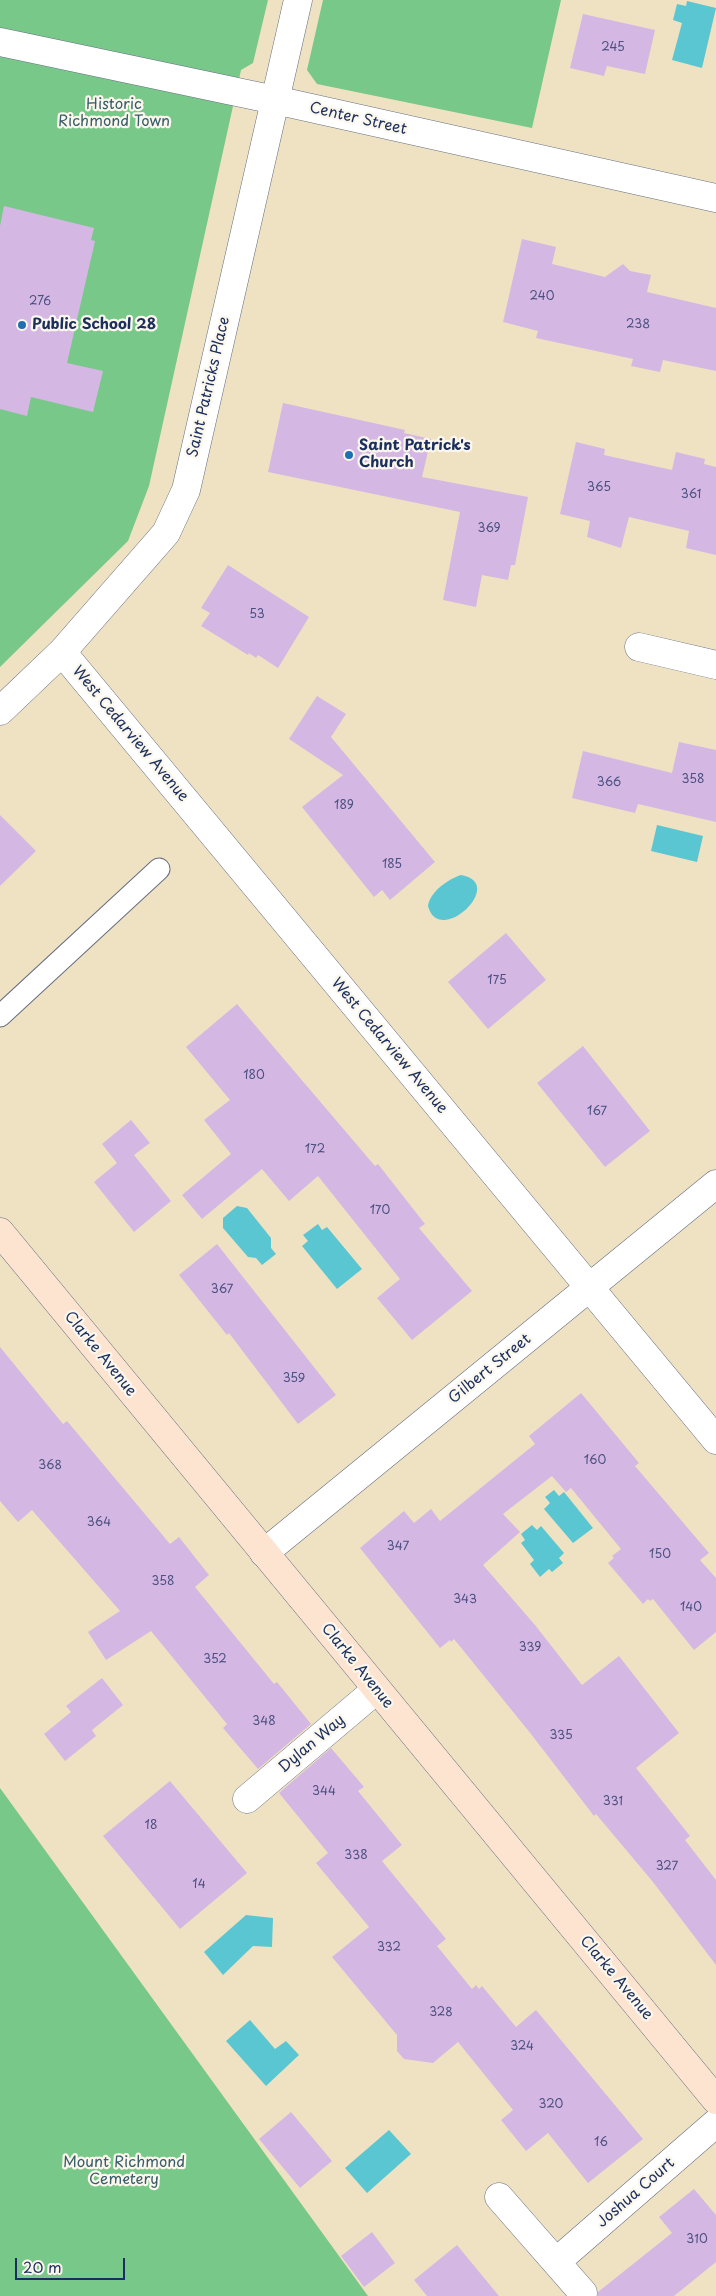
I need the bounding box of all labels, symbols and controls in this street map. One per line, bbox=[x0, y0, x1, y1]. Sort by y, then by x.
house number: 245 bbox=[601, 41, 625, 55]
park label: Historic Richmond Town bbox=[58, 96, 170, 131]
street label: Center Street bbox=[308, 99, 408, 139]
house number: 240 bbox=[530, 290, 554, 304]
house number: 276 bbox=[29, 295, 51, 309]
street label: Saint Patricks Place bbox=[184, 315, 234, 459]
place label: Public School 28 bbox=[32, 316, 156, 334]
house number: 238 bbox=[626, 318, 650, 332]
marker: Public School 28 bbox=[16, 319, 28, 331]
place label: Saint Patrick's Church bbox=[359, 437, 471, 472]
marker: Saint Patrick's Church bbox=[343, 449, 355, 461]
house number: 365 bbox=[587, 481, 611, 495]
house number: 361 bbox=[681, 488, 701, 502]
house number: 369 bbox=[478, 522, 500, 536]
house number: 53 bbox=[249, 608, 265, 622]
street label: West Cedarview Avenue bbox=[68, 663, 192, 805]
house number: 358 bbox=[682, 773, 704, 787]
house number: 366 bbox=[597, 776, 621, 790]
house number: 189 bbox=[334, 799, 354, 813]
house number: 185 bbox=[382, 858, 402, 872]
house number: 175 bbox=[487, 974, 507, 988]
street label: West Cedarview Avenue bbox=[327, 975, 451, 1117]
house number: 180 bbox=[243, 1069, 265, 1083]
house number: 167 bbox=[587, 1105, 607, 1119]
house number: 172 bbox=[305, 1143, 325, 1157]
house number: 170 bbox=[370, 1204, 390, 1218]
house number: 367 bbox=[211, 1283, 233, 1297]
street label: Clarke Avenue bbox=[60, 1308, 140, 1400]
street label: Gilbert Street bbox=[445, 1330, 535, 1408]
house number: 359 bbox=[283, 1372, 305, 1386]
house number: 160 bbox=[584, 1454, 606, 1468]
house number: 368 bbox=[38, 1459, 62, 1473]
house number: 364 bbox=[87, 1516, 111, 1530]
house number: 347 bbox=[387, 1540, 409, 1554]
house number: 150 bbox=[649, 1548, 671, 1562]
house number: 358 bbox=[152, 1575, 174, 1589]
house number: 343 bbox=[453, 1593, 477, 1607]
house number: 140 bbox=[680, 1601, 702, 1615]
street label: Clarke Avenue bbox=[317, 1620, 397, 1712]
house number: 339 bbox=[519, 1641, 541, 1655]
house number: 352 bbox=[203, 1653, 227, 1667]
street label: Dylan Way bbox=[275, 1711, 349, 1777]
house number: 348 bbox=[252, 1715, 276, 1729]
house number: 335 bbox=[549, 1729, 573, 1743]
house number: 344 bbox=[312, 1785, 336, 1799]
house number: 331 bbox=[603, 1795, 623, 1809]
house number: 18 bbox=[145, 1819, 157, 1833]
house number: 338 bbox=[344, 1849, 368, 1863]
house number: 327 bbox=[656, 1860, 678, 1874]
house number: 14 bbox=[192, 1878, 206, 1892]
street label: Clarke Avenue bbox=[576, 1932, 656, 2024]
house number: 332 bbox=[377, 1941, 401, 1955]
house number: 328 bbox=[429, 2006, 453, 2020]
house number: 324 bbox=[510, 2040, 534, 2054]
house number: 320 bbox=[539, 2098, 563, 2112]
house number: 16 bbox=[594, 2136, 608, 2150]
park label: Mount Richmond Cemetery bbox=[63, 2154, 185, 2189]
street label: Joshua Court bbox=[594, 2154, 678, 2232]
house number: 310 bbox=[686, 2233, 708, 2247]
scale bar bbox=[18, 2248, 128, 2280]
text: 20 m bbox=[23, 2255, 62, 2278]

